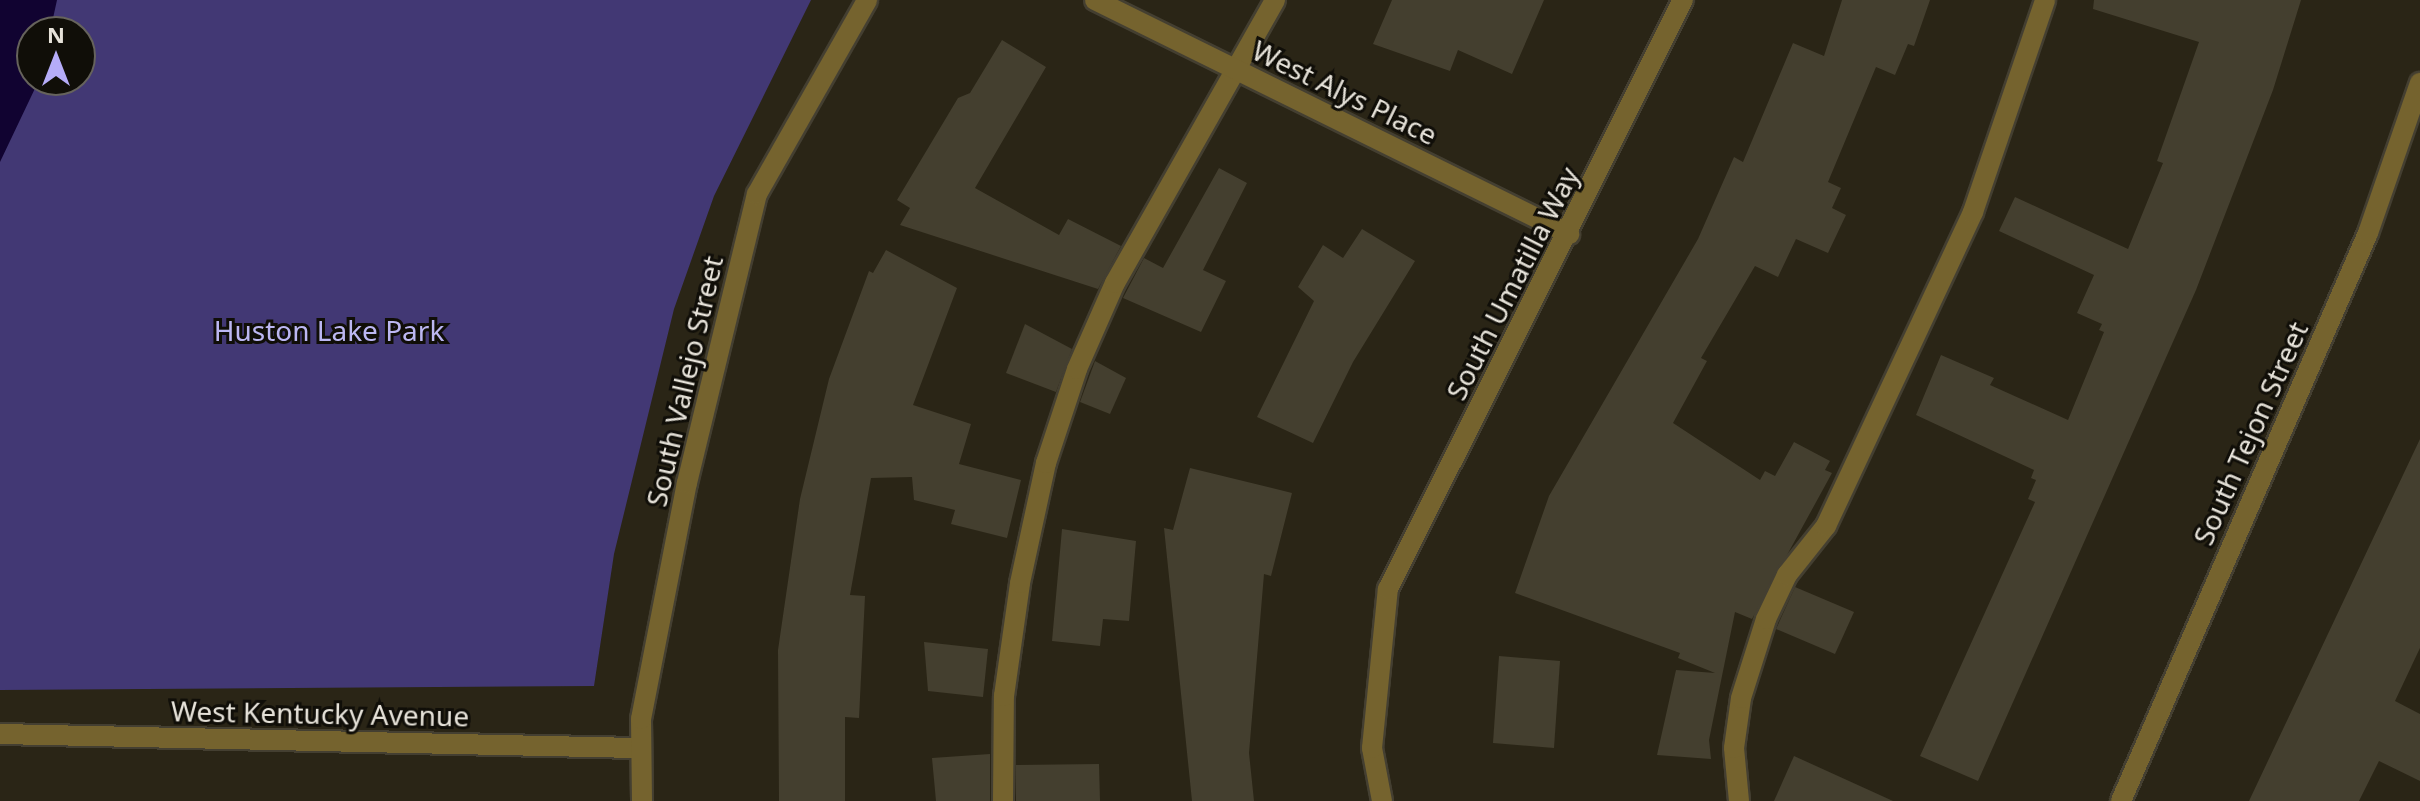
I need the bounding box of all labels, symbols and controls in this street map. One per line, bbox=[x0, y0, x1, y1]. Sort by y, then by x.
north arrow bbox=[16, 16, 96, 96]
text: N bbox=[47, 19, 65, 49]
street label: West Alys Place bbox=[1247, 33, 1443, 151]
street label: South Umatilla Way bbox=[1439, 161, 1585, 405]
street label: South Vallejo Street bbox=[639, 252, 729, 510]
park label: Huston Lake Park bbox=[214, 313, 444, 347]
street label: South Tejon Street bbox=[2186, 316, 2314, 550]
street label: West Kentucky Avenue bbox=[171, 694, 469, 732]

